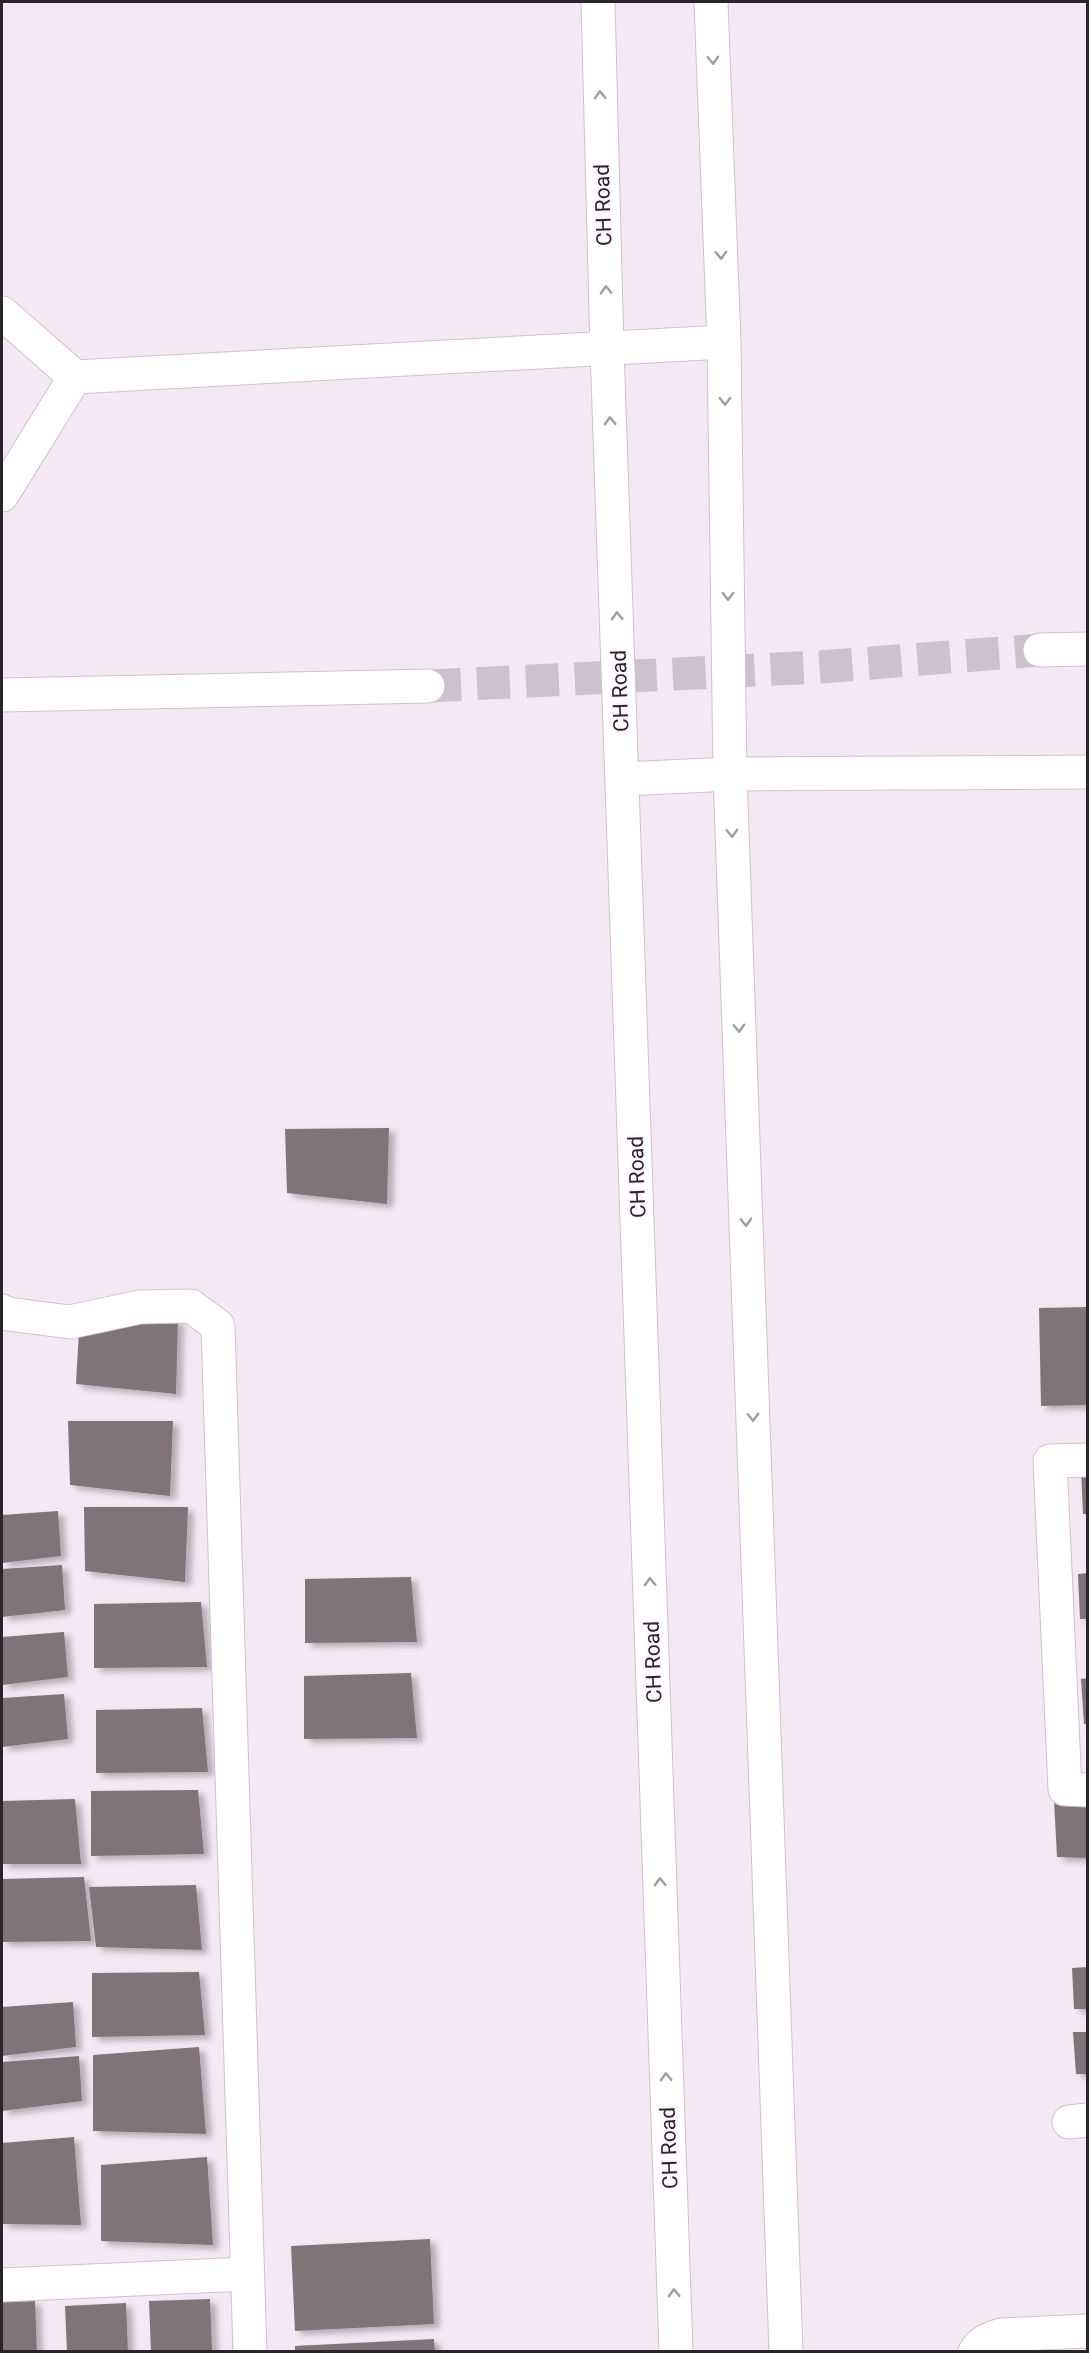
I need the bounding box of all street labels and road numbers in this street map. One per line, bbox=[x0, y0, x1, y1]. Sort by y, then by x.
street label: CH Road bbox=[590, 164, 616, 246]
street label: CH Road bbox=[607, 650, 633, 732]
street label: CH Road bbox=[624, 1136, 650, 1218]
street label: CH Road bbox=[640, 1621, 666, 1703]
street label: CH Road bbox=[656, 2107, 682, 2189]

